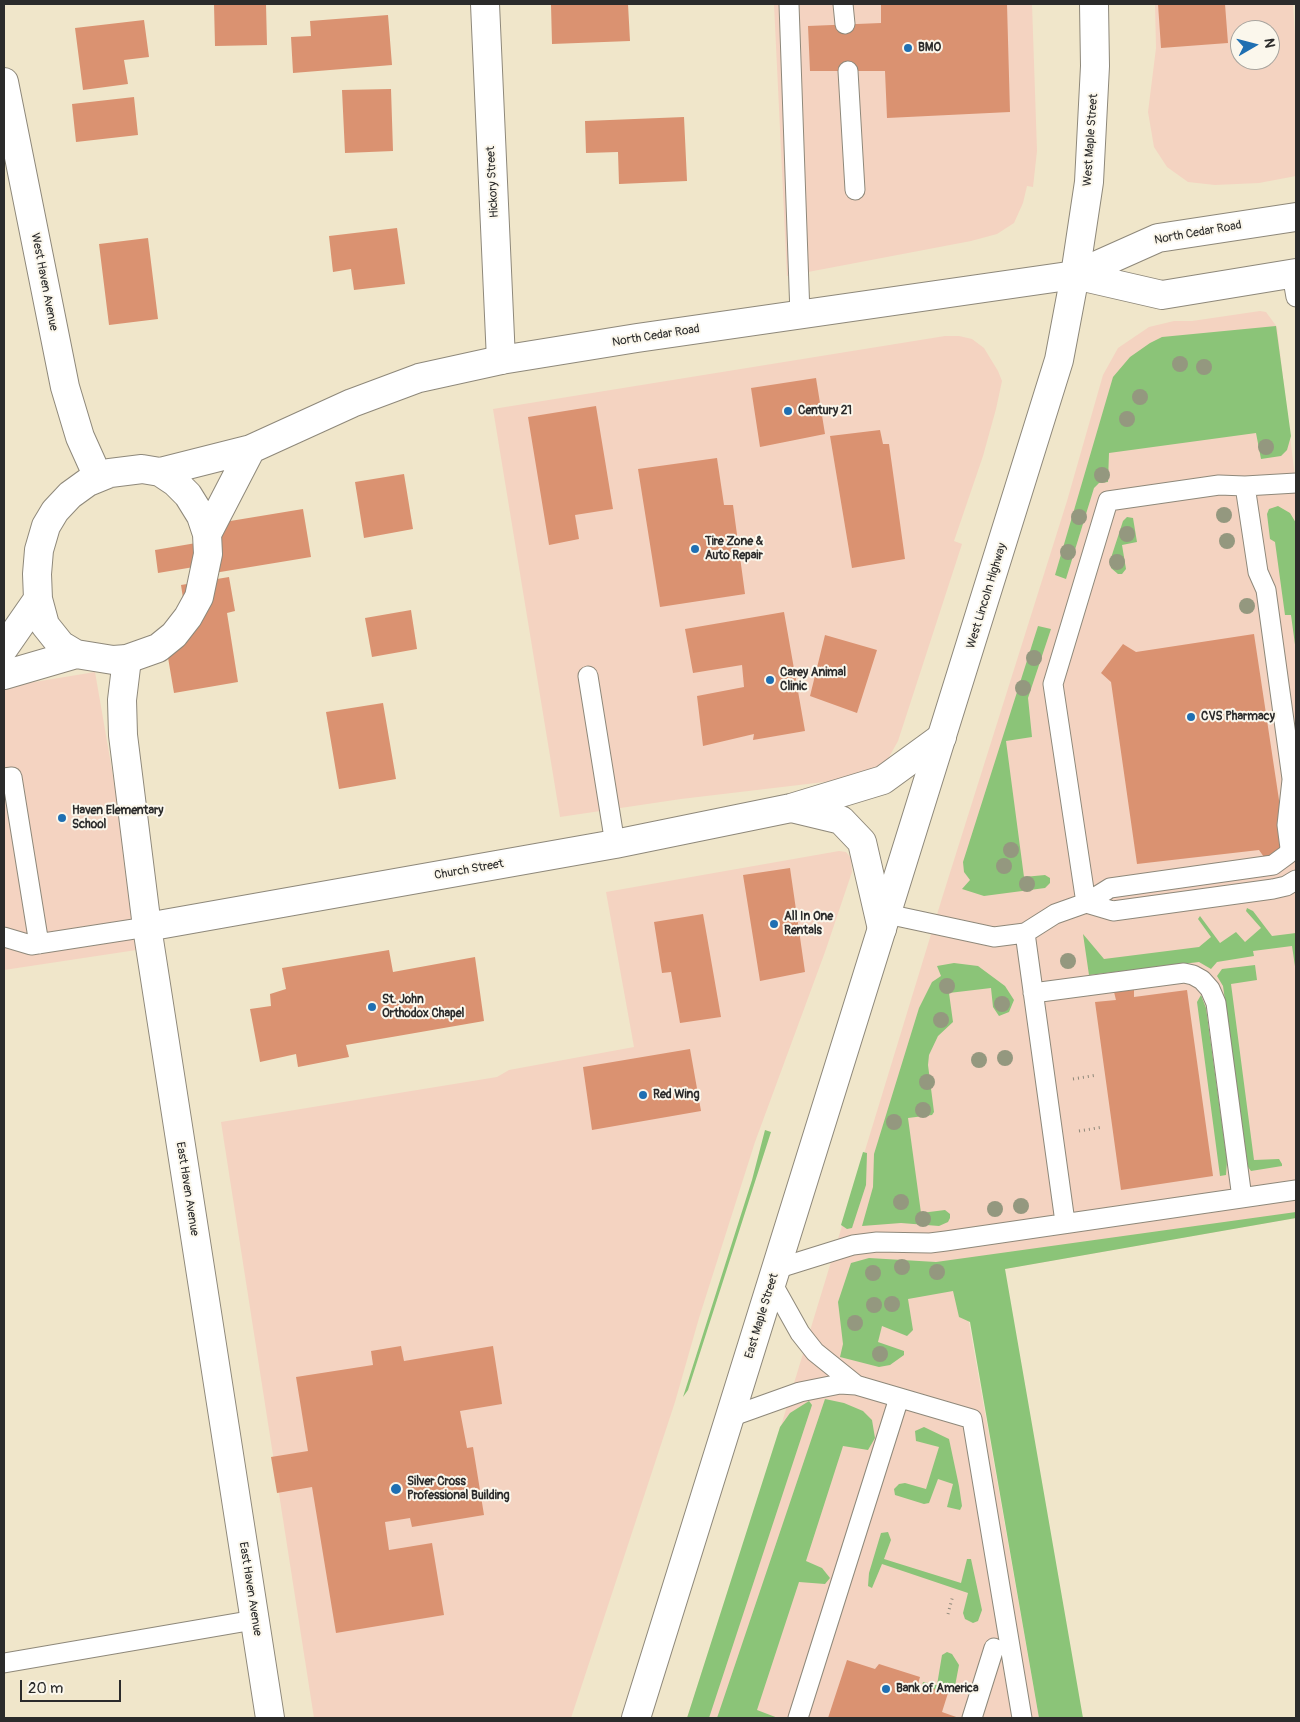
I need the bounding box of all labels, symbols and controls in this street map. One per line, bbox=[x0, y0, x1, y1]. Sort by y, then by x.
north arrow bbox=[1230, 20, 1280, 70]
text: N bbox=[1260, 37, 1278, 49]
place label: BMO bbox=[918, 41, 941, 55]
marker: BMO bbox=[902, 42, 914, 54]
street label: West Maple Street bbox=[1081, 93, 1101, 187]
street label: Hickory Street bbox=[484, 146, 502, 218]
street label: North Cedar Road bbox=[1153, 218, 1243, 248]
street label: West Haven Avenue bbox=[27, 232, 61, 332]
street label: North Cedar Road bbox=[611, 322, 701, 350]
place label: Century 21 bbox=[798, 404, 852, 418]
marker: Century 21 bbox=[782, 405, 794, 417]
place label: Tire Zone & Auto Repair bbox=[705, 535, 763, 563]
street label: West Lincoln Highway bbox=[964, 541, 1010, 651]
marker: Tire Zone & Auto Repair bbox=[689, 543, 701, 555]
place label: Carey Animal Clinic bbox=[780, 666, 846, 694]
marker: Carey Animal Clinic bbox=[764, 674, 776, 686]
place label: CVS Pharmacy bbox=[1201, 710, 1275, 724]
marker: CVS Pharmacy bbox=[1185, 711, 1197, 723]
place label: Haven Elementary School bbox=[72, 804, 163, 832]
marker: Haven Elementary School bbox=[56, 812, 68, 824]
street label: Church Street bbox=[433, 857, 505, 883]
place label: All In One Rentals bbox=[784, 910, 833, 938]
marker: All In One Rentals bbox=[768, 918, 780, 930]
place label: St. John Orthodox Chapel bbox=[382, 993, 464, 1021]
marker: St. John Orthodox Chapel bbox=[366, 1001, 378, 1013]
place label: Red Wing bbox=[653, 1088, 699, 1102]
marker: Red Wing bbox=[637, 1089, 649, 1101]
street label: East Haven Avenue bbox=[172, 1141, 202, 1237]
street label: East Maple Street bbox=[742, 1272, 782, 1360]
place label: Silver Cross Professional Building bbox=[407, 1475, 510, 1503]
marker: Silver Cross Professional Building bbox=[389, 1482, 403, 1496]
street label: East Haven Avenue bbox=[235, 1541, 265, 1637]
scale bar bbox=[22, 1670, 124, 1702]
text: 20 m bbox=[28, 1679, 63, 1698]
place label: Bank of America bbox=[896, 1682, 979, 1696]
marker: Bank of America bbox=[880, 1683, 892, 1695]

